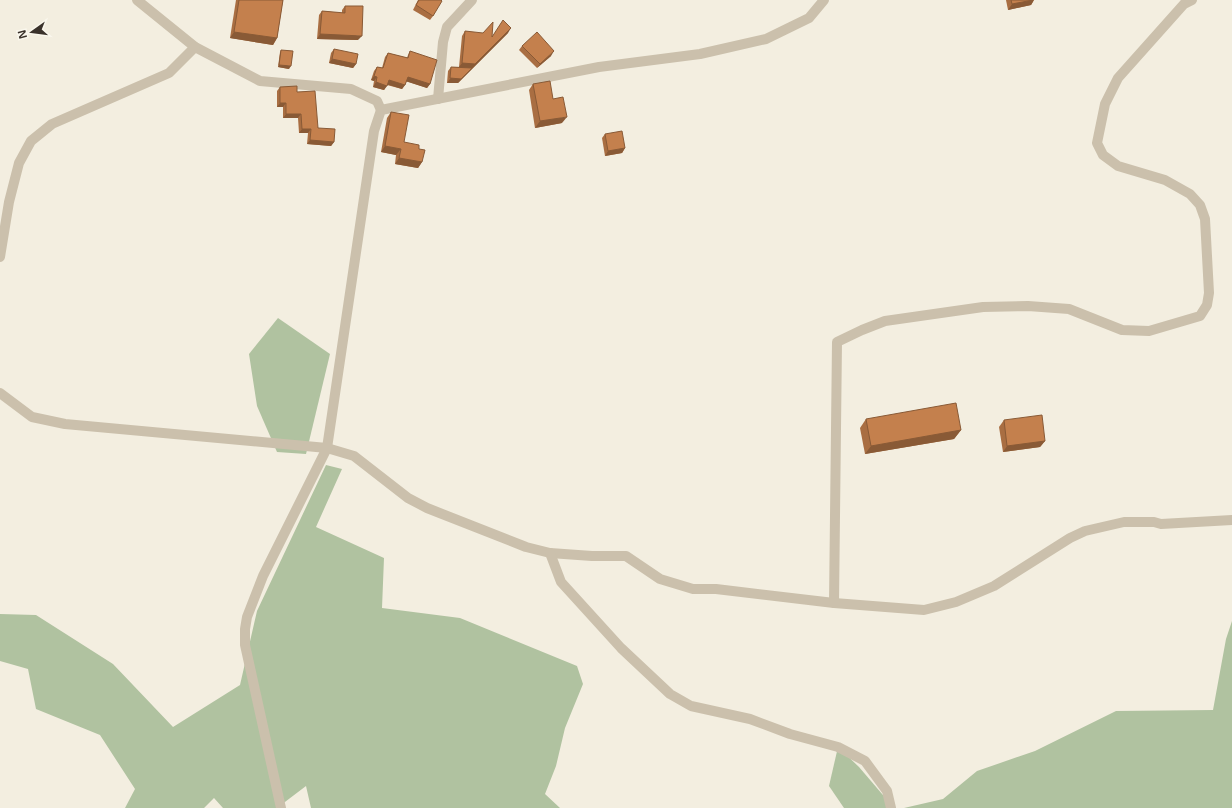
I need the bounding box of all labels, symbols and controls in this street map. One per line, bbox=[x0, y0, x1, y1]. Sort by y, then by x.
north arrow bbox=[12, 12, 52, 52]
text: N bbox=[13, 28, 30, 41]

